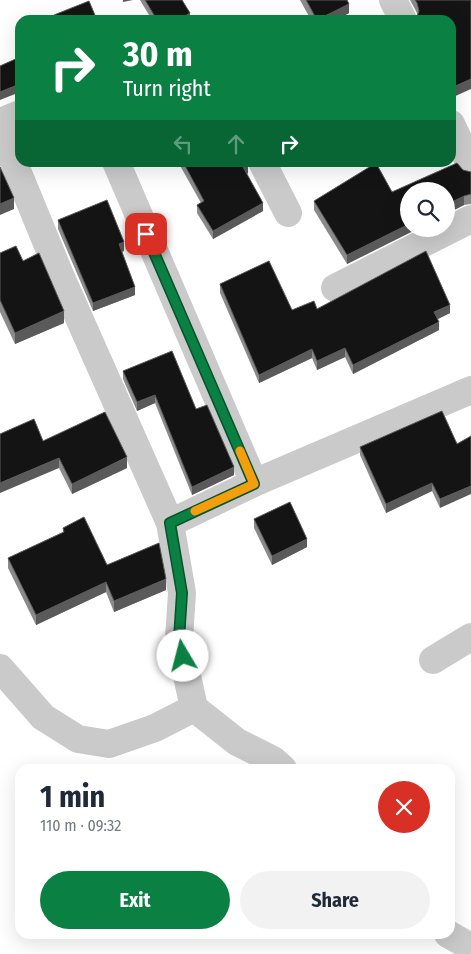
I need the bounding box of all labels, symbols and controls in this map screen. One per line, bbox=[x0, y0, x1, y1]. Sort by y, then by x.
text: 30 m bbox=[123, 33, 193, 75]
icon: right bbox=[40, 35, 105, 100]
text: Turn right bbox=[123, 75, 211, 102]
icon: left bbox=[169, 130, 197, 158]
icon: ahead bbox=[222, 130, 250, 158]
icon: right bbox=[275, 130, 303, 158]
map controls bbox=[400, 182, 455, 237]
button: search bbox=[400, 182, 455, 237]
pin bbox=[125, 213, 167, 255]
icon: arrive bbox=[132, 220, 160, 248]
position arrow bbox=[156, 629, 208, 681]
text: 1 min bbox=[40, 779, 105, 815]
button: close bbox=[378, 781, 430, 833]
text: 110 m · 09:32 bbox=[40, 816, 121, 835]
button: Exit bbox=[40, 871, 230, 929]
button: Share bbox=[240, 871, 430, 929]

